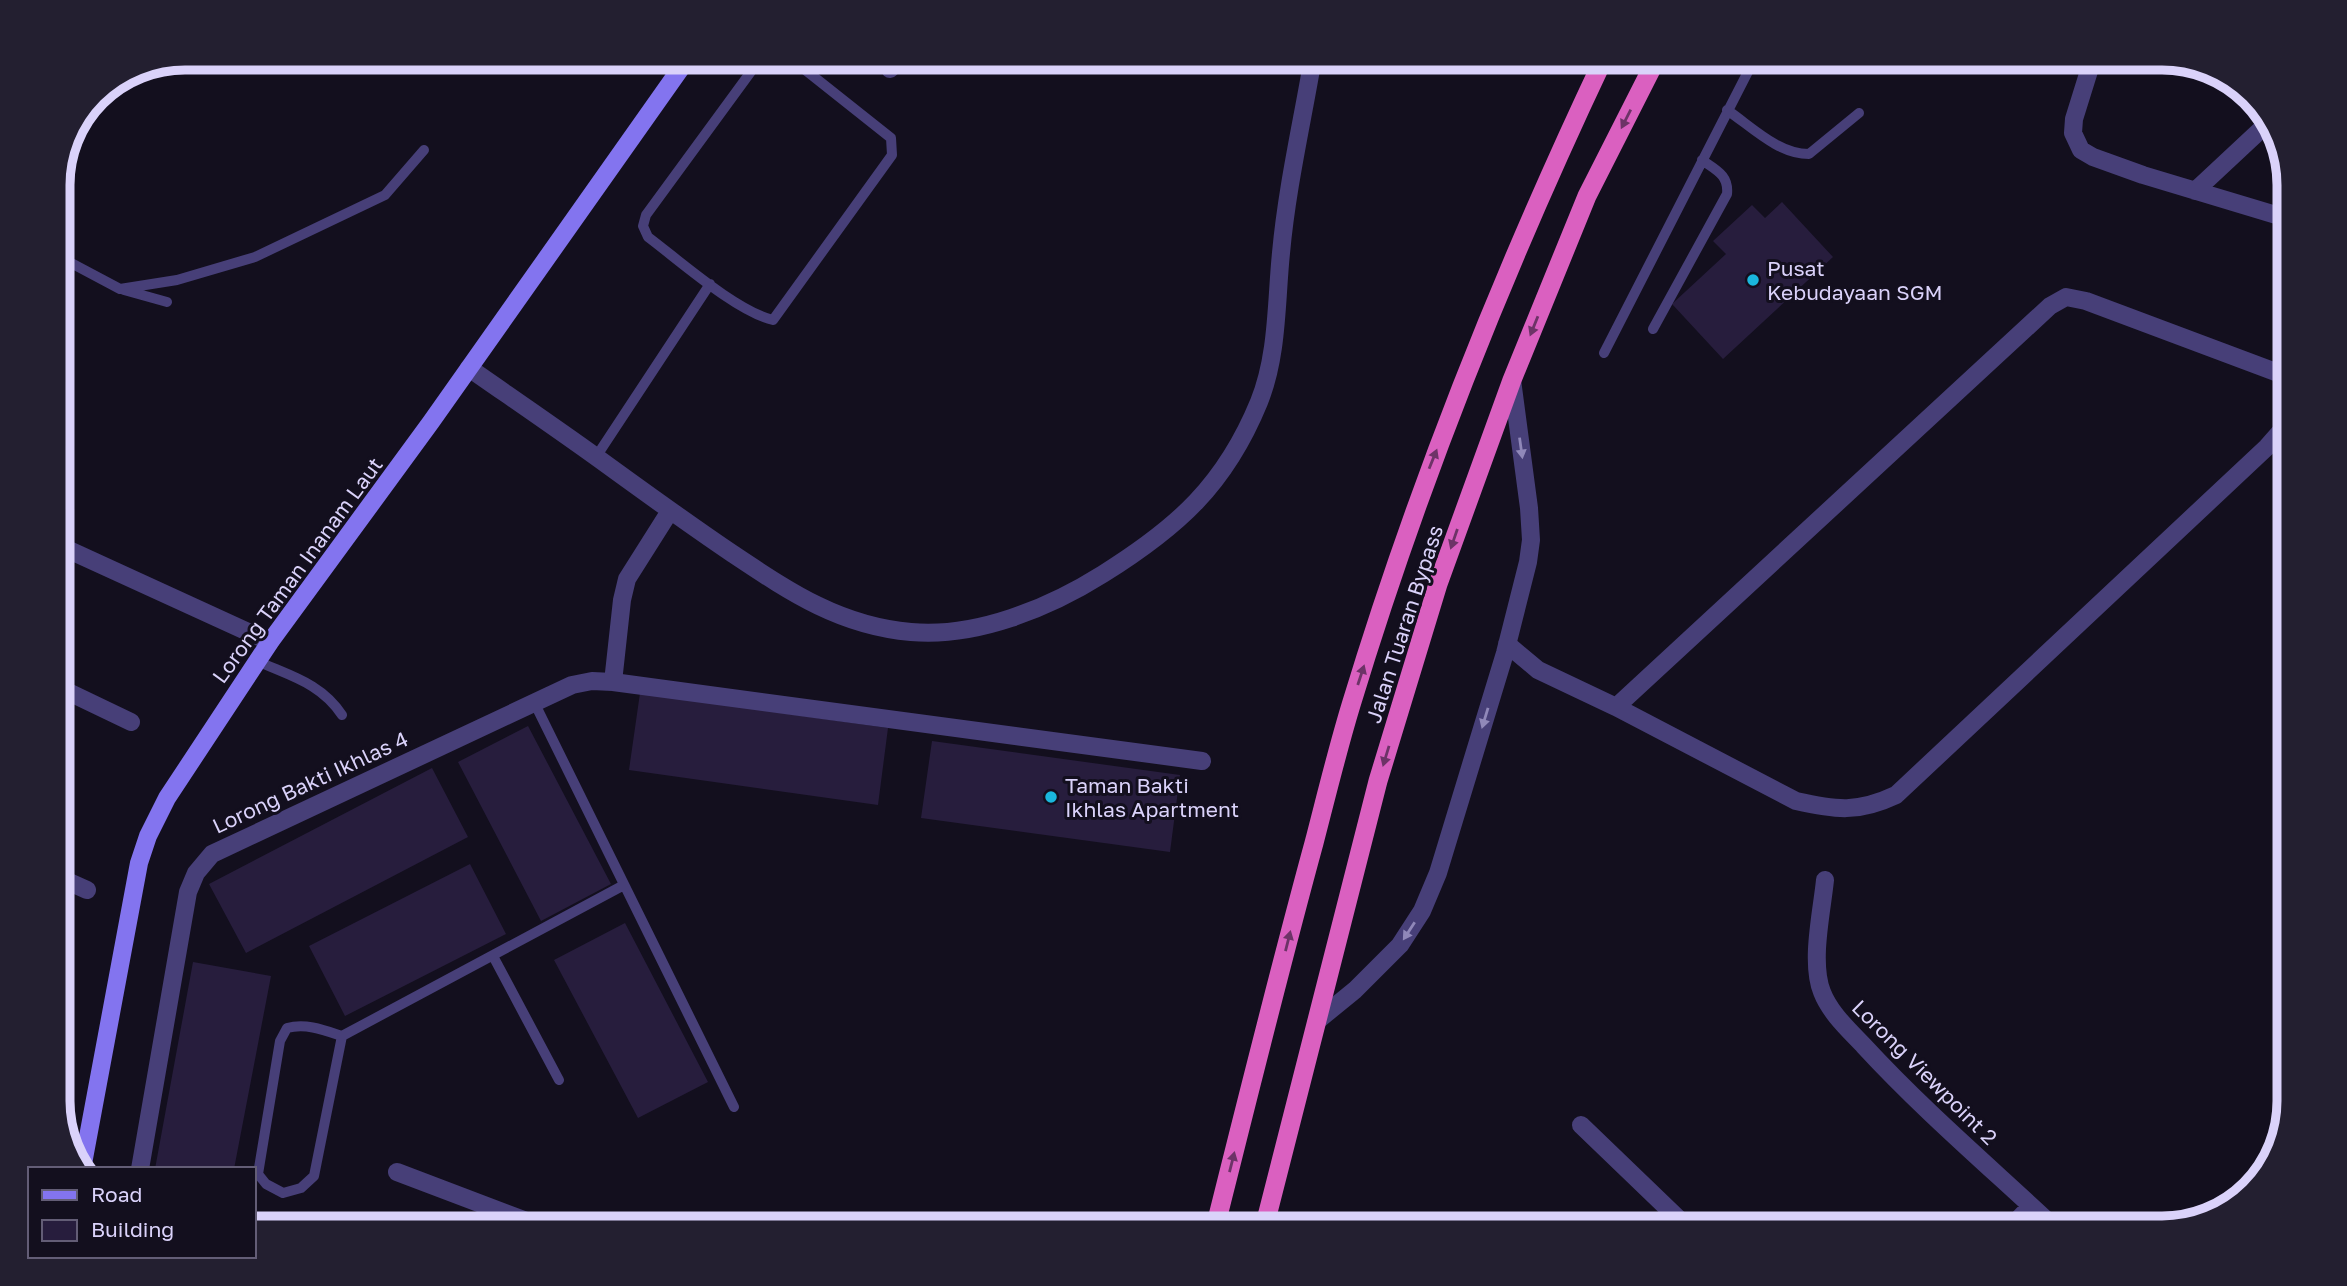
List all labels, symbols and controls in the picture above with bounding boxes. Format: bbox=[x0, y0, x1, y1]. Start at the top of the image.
one-way arrow bbox=[1621, 109, 1632, 129]
place label: Pusat Kebudayaan SGM bbox=[1767, 255, 1943, 305]
marker: Pusat Kebudayaan SGM bbox=[1745, 272, 1761, 288]
one-way arrow bbox=[1528, 316, 1539, 337]
one-way arrow bbox=[1516, 437, 1527, 459]
one-way arrow bbox=[1428, 449, 1439, 470]
street label: Lorong Taman Inanam Laut bbox=[206, 452, 388, 688]
street label: Jalan Tuaran Bypass bbox=[1360, 522, 1448, 726]
one-way arrow bbox=[1448, 529, 1459, 550]
one-way arrow bbox=[1356, 664, 1367, 685]
one-way arrow bbox=[1480, 707, 1490, 728]
street label: Lorong Bakti Ikhlas 4 bbox=[208, 725, 412, 839]
one-way arrow bbox=[1380, 746, 1391, 767]
place label: Taman Bakti Ikhlas Apartment bbox=[1065, 772, 1239, 822]
marker: Taman Bakti Ikhlas Apartment bbox=[1043, 789, 1059, 805]
one-way arrow bbox=[1403, 921, 1416, 941]
one-way arrow bbox=[1283, 930, 1294, 952]
street label: Lorong Viewpoint 2 bbox=[1847, 994, 2003, 1150]
one-way arrow bbox=[1227, 1151, 1238, 1173]
legend bbox=[28, 1167, 256, 1258]
text: Road bbox=[91, 1181, 142, 1207]
text: Building bbox=[91, 1216, 174, 1242]

